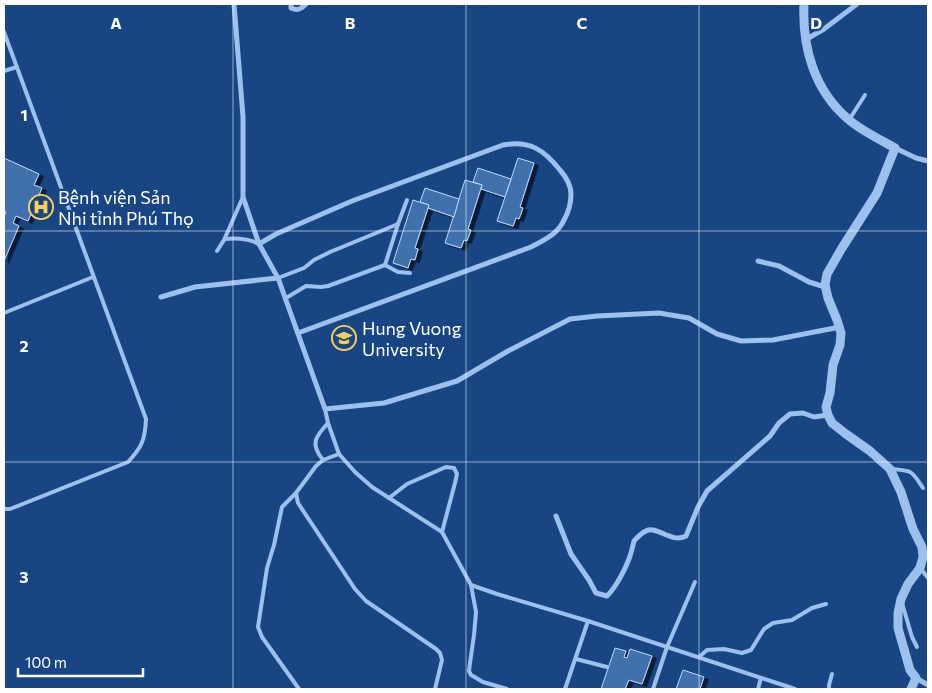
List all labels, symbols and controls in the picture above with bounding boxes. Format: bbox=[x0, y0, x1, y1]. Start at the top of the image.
text: A bbox=[110, 13, 122, 32]
text: B bbox=[345, 13, 356, 32]
text: C bbox=[577, 13, 588, 32]
text: D bbox=[810, 13, 822, 32]
text: 1 bbox=[20, 105, 28, 124]
place label: Bệnh viện Sản Nhi tỉnh Phú Thọ bbox=[58, 186, 194, 229]
hospital icon: Bệnh viện Sản Nhi tỉnh Phú Thọ bbox=[28, 194, 54, 220]
place label: Hung Vuong University bbox=[362, 317, 462, 360]
school or university icon: Hung Vuong University bbox=[331, 325, 357, 351]
text: 2 bbox=[19, 336, 29, 355]
text: 3 bbox=[19, 567, 29, 586]
scale bar bbox=[18, 646, 142, 678]
text: 100 m bbox=[25, 653, 67, 671]

